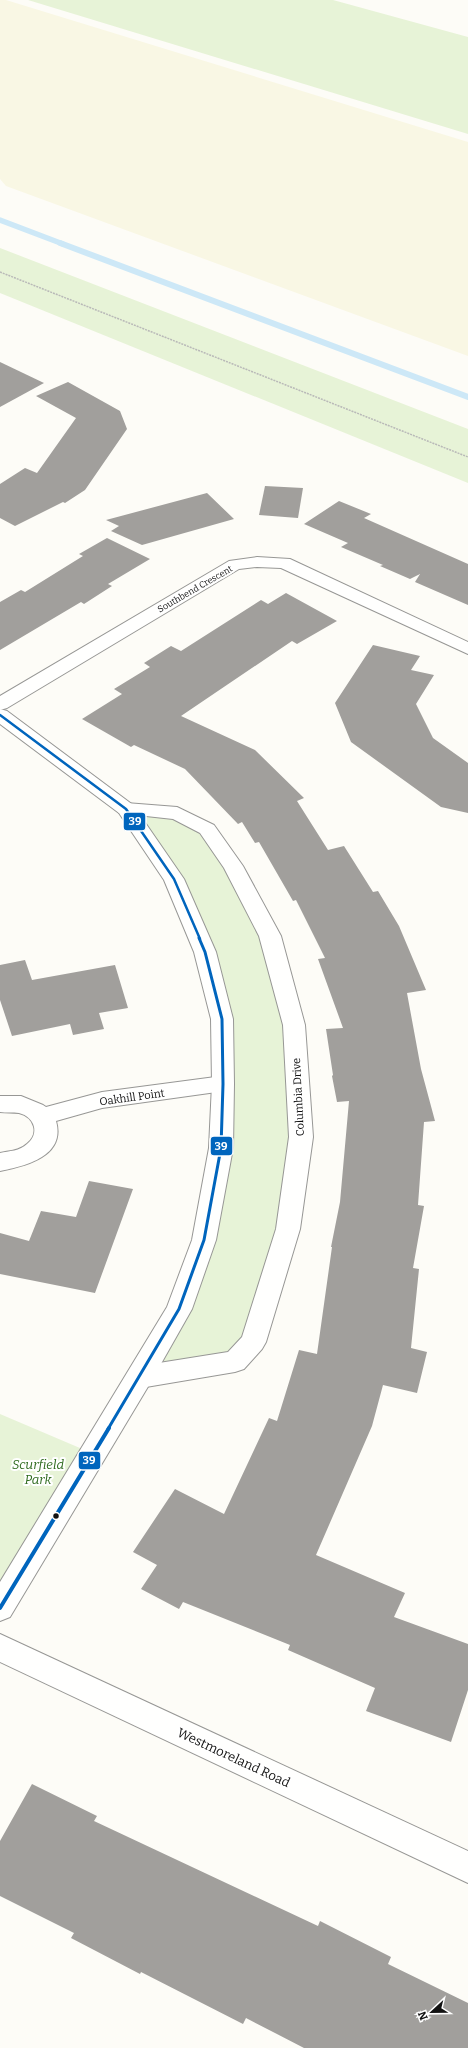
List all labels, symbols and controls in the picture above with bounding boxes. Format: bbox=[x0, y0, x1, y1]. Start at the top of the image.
street label: Southbend Crescent bbox=[156, 563, 235, 614]
line badge: 39 bbox=[123, 812, 146, 831]
text: 39 bbox=[129, 815, 142, 828]
street label: Columbia Drive bbox=[290, 1057, 307, 1136]
street label: Oakhill Point bbox=[99, 1086, 165, 1108]
line badge: 39 bbox=[210, 1136, 233, 1156]
text: 39 bbox=[215, 1140, 228, 1153]
line badge: 39 bbox=[78, 1451, 101, 1470]
text: 39 bbox=[83, 1454, 96, 1467]
park label: Scurfield Park bbox=[12, 1457, 64, 1487]
unlabelled marker bbox=[51, 1511, 61, 1521]
street label: Westmoreland Road bbox=[175, 1725, 293, 1790]
north arrow bbox=[412, 1992, 452, 2032]
text: N bbox=[415, 2009, 431, 2022]

